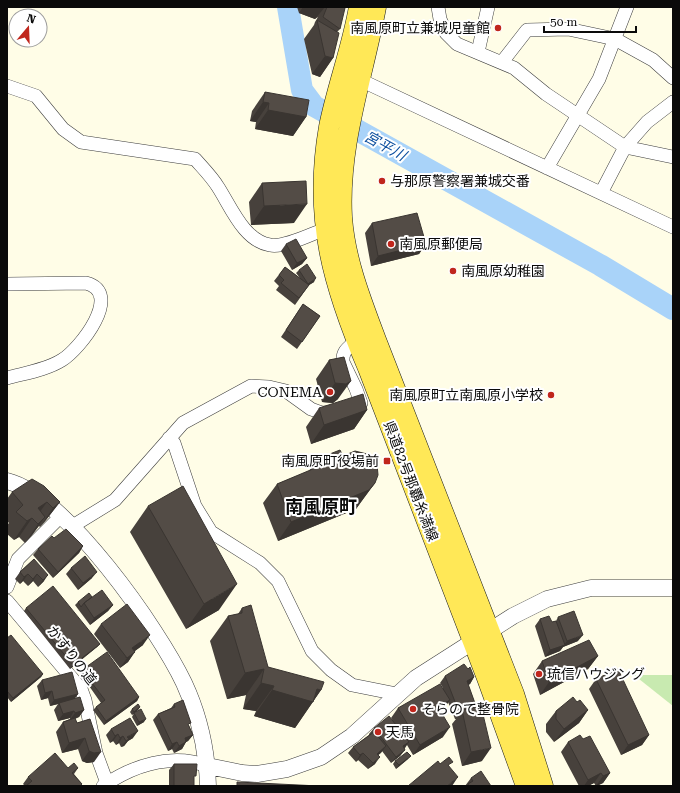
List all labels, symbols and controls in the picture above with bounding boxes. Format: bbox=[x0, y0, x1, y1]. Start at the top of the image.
north arrow bbox=[8, 8, 48, 48]
scale bar bbox=[544, 8, 636, 34]
text: N bbox=[25, 11, 38, 27]
text: 50 m bbox=[550, 15, 577, 29]
place label: 南風原町立兼城児童館 bbox=[350, 20, 490, 36]
marker: 南風原町立兼城児童館 bbox=[493, 23, 503, 33]
water label: 宮平川 bbox=[361, 127, 411, 166]
place label: 与那原警察署兼城交番 bbox=[390, 173, 530, 189]
marker: 与那原警察署兼城交番 bbox=[377, 176, 387, 186]
place label: 南風原郵便局 bbox=[399, 236, 483, 252]
marker: 南風原郵便局 bbox=[386, 239, 396, 249]
place label: 南風原幼稚園 bbox=[461, 263, 545, 279]
marker: 南風原幼稚園 bbox=[448, 266, 458, 276]
place label: CONEMA bbox=[258, 384, 322, 400]
marker: CONEMA bbox=[325, 387, 335, 397]
place label: 南風原町立南風原小学校 bbox=[389, 387, 543, 403]
marker: 南風原町立南風原小学校 bbox=[546, 390, 556, 400]
street label: 県道82号那覇糸満線 bbox=[381, 419, 441, 543]
place label: 南風原町役場前 bbox=[281, 453, 379, 469]
marker: 南風原町役場前 bbox=[382, 456, 392, 466]
district label: 南風原町 bbox=[285, 496, 357, 517]
street label: かすりの道 bbox=[44, 622, 100, 688]
place label: 琉信ハウジング bbox=[547, 666, 645, 682]
marker: 琉信ハウジング bbox=[534, 669, 544, 679]
place label: そらのて整骨院 bbox=[421, 701, 519, 717]
marker: そらのて整骨院 bbox=[408, 704, 418, 714]
place label: 天馬 bbox=[386, 724, 414, 740]
marker: 天馬 bbox=[373, 727, 383, 737]

